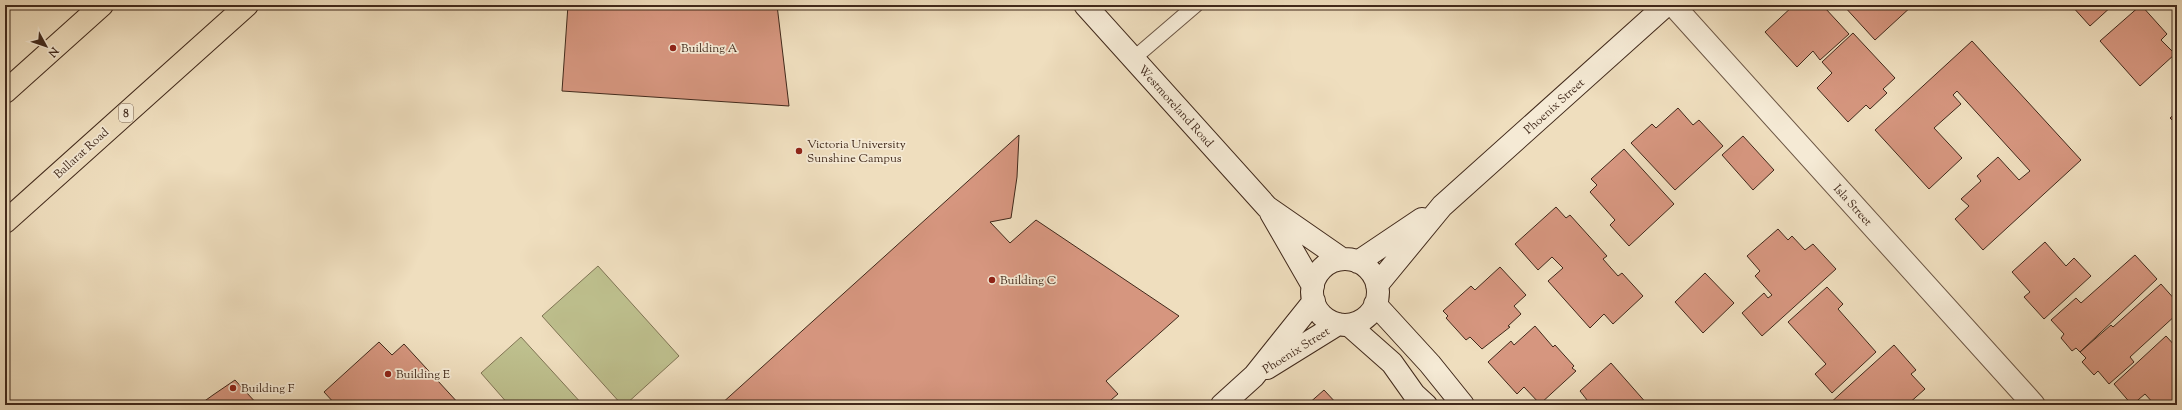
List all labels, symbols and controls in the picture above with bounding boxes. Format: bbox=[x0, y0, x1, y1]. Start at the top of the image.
north arrow bbox=[26, 26, 66, 66]
place label: Building A bbox=[681, 40, 738, 58]
text: N bbox=[44, 43, 62, 60]
marker: Building A bbox=[668, 43, 678, 53]
street label: Westmoreland Road bbox=[1133, 62, 1217, 152]
street label: Phoenix Street bbox=[1520, 74, 1589, 139]
road number: 8 bbox=[119, 104, 133, 122]
street label: Ballarat Road bbox=[50, 124, 113, 183]
place label: Victoria University Sunshine Campus bbox=[807, 136, 906, 168]
marker: Victoria University Sunshine Campus bbox=[794, 146, 804, 156]
street label: Isla Street bbox=[1828, 181, 1876, 231]
place label: Building C bbox=[1000, 272, 1056, 290]
marker: Building C bbox=[987, 275, 997, 285]
street label: Phoenix Street bbox=[1259, 323, 1334, 379]
place label: Building E bbox=[396, 366, 451, 384]
marker: Building E bbox=[383, 369, 393, 379]
place label: Building F bbox=[241, 380, 295, 398]
marker: Building F bbox=[228, 383, 238, 393]

